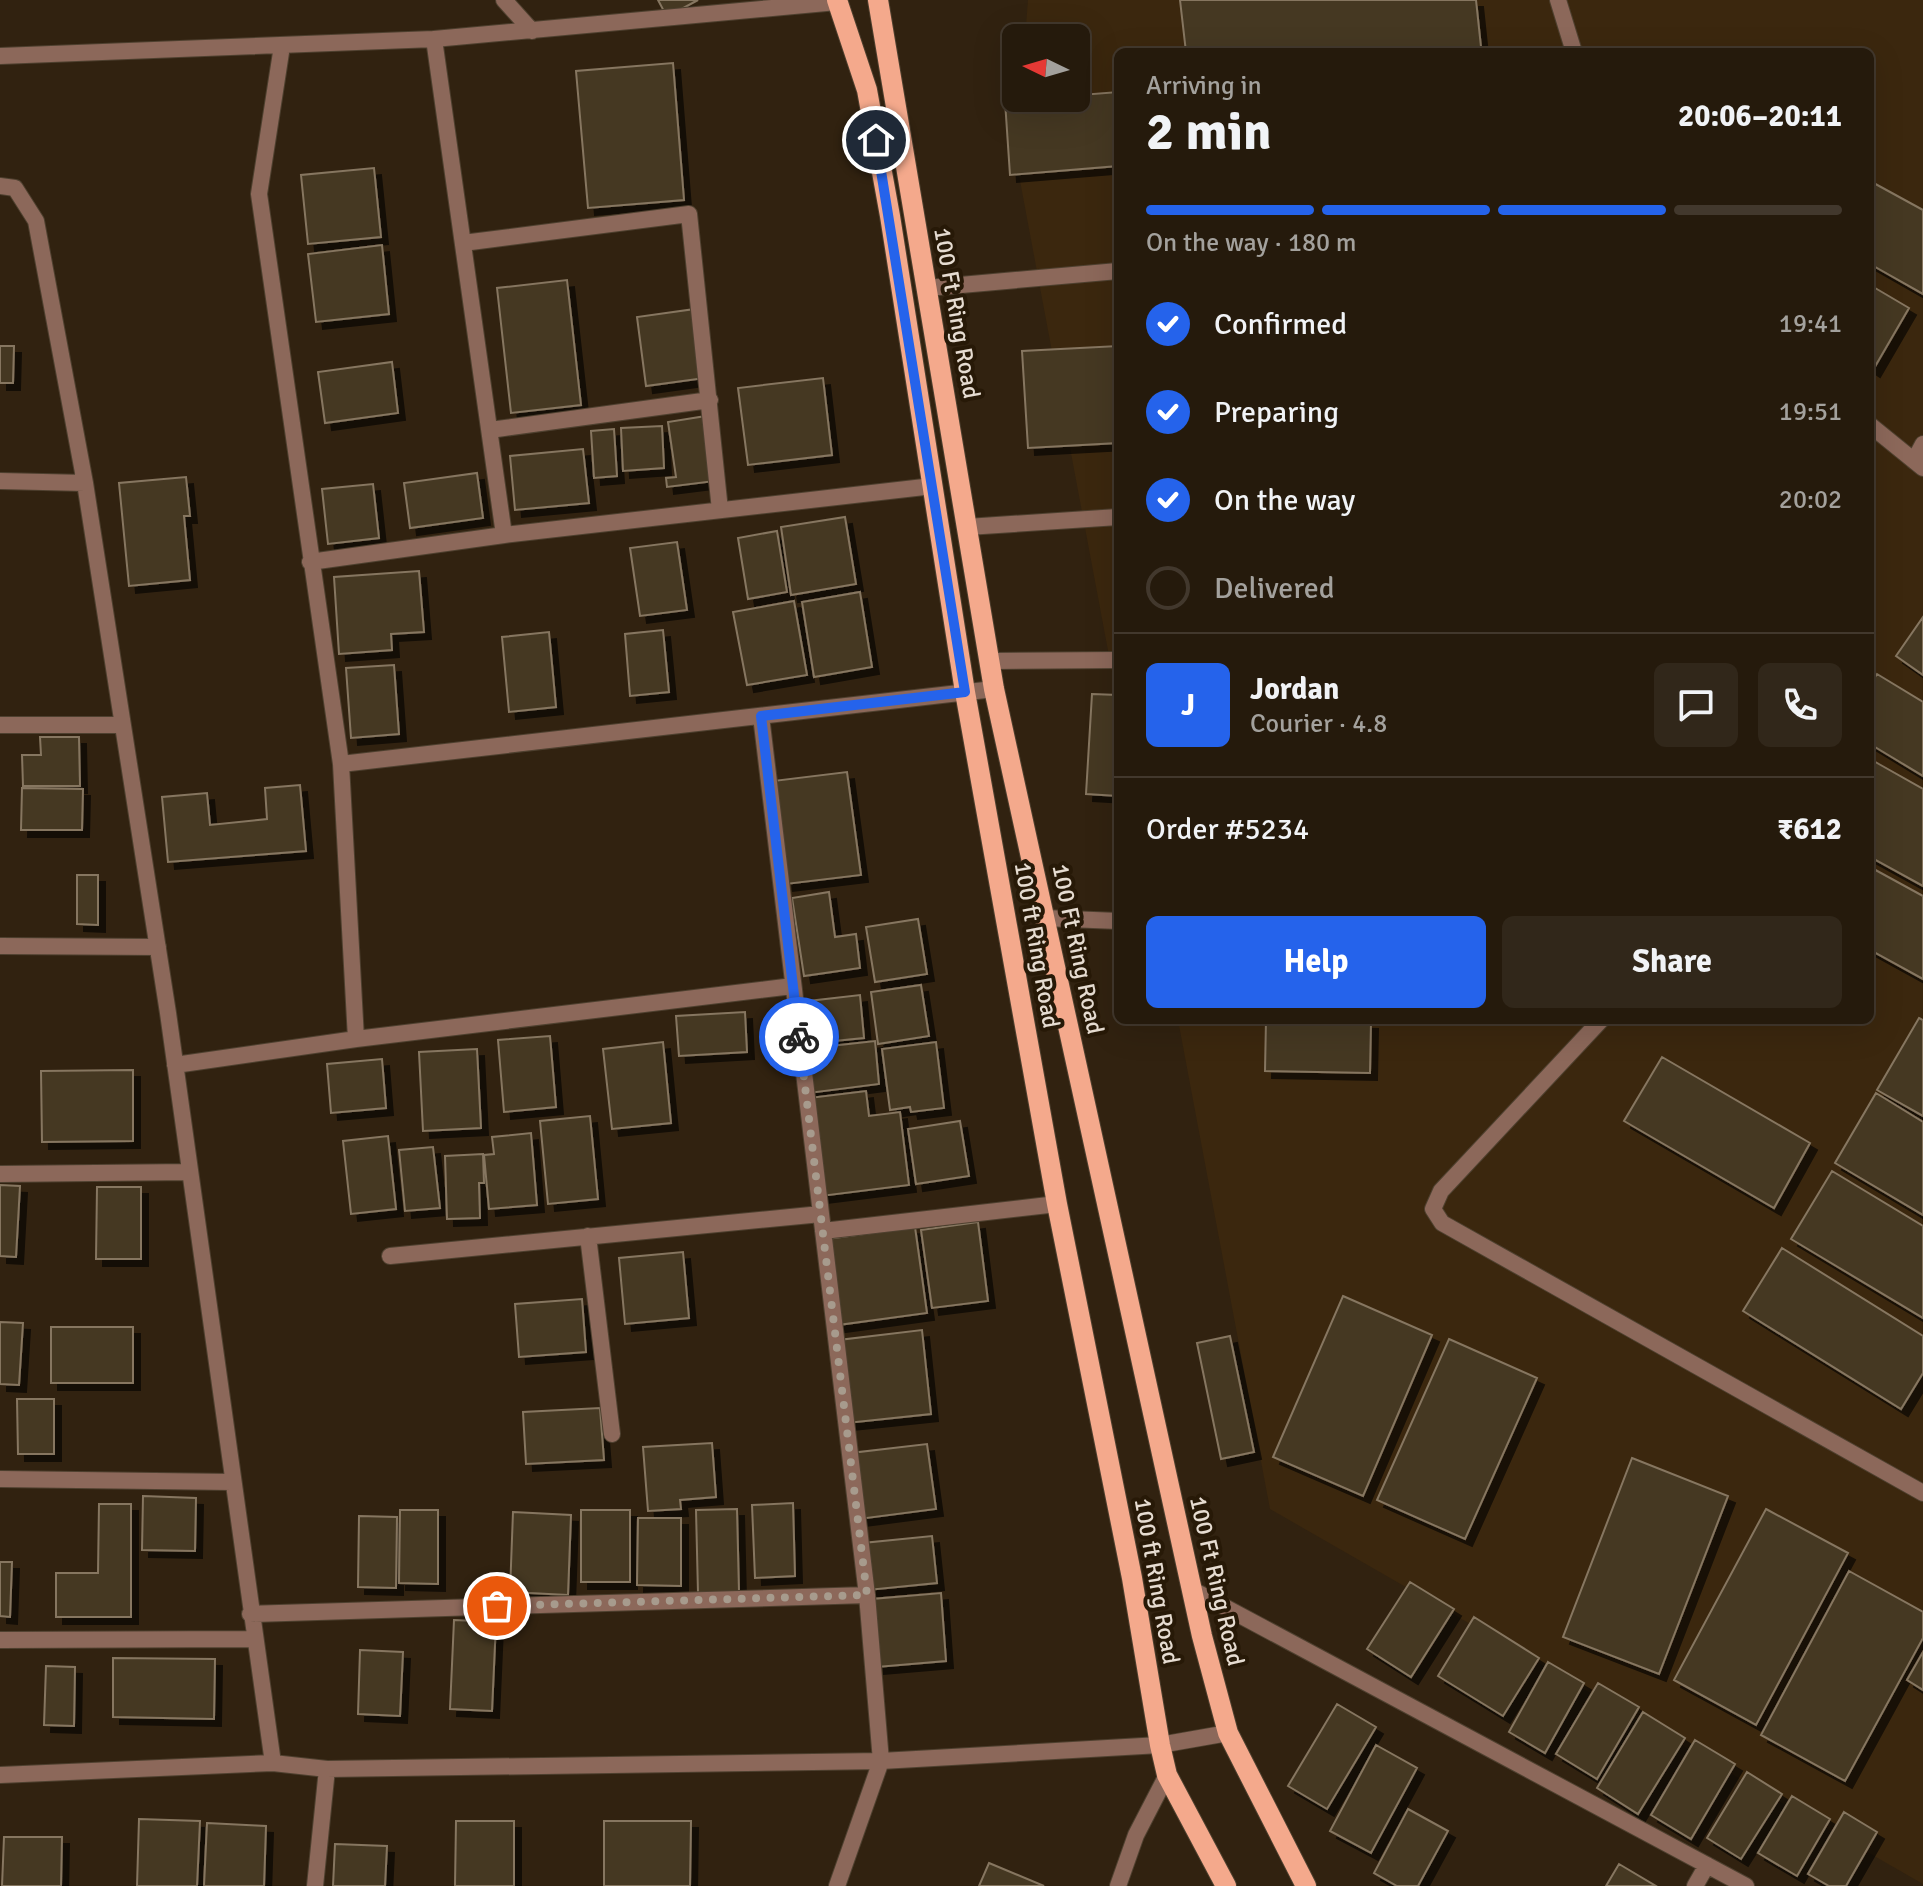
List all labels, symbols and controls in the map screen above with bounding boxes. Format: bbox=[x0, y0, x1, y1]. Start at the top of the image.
north arrow bbox=[1002, 24, 1090, 112]
map controls bbox=[1002, 24, 1090, 112]
text: Arriving in bbox=[1146, 70, 1262, 102]
text: 20:06–20:11 bbox=[1678, 98, 1842, 135]
text: 2 min bbox=[1146, 100, 1272, 164]
pin bbox=[842, 106, 910, 174]
icon: home bbox=[854, 118, 898, 162]
street label: 100 Ft Ring Road bbox=[927, 225, 987, 401]
text: On the way · 180 m bbox=[1146, 227, 1356, 259]
icon: check bbox=[1146, 302, 1190, 346]
text: Confirmed bbox=[1214, 306, 1347, 343]
text: 19:41 bbox=[1779, 308, 1842, 340]
icon: check bbox=[1146, 390, 1190, 434]
text: Preparing bbox=[1214, 394, 1339, 431]
text: 19:51 bbox=[1779, 396, 1842, 428]
icon: check bbox=[1146, 478, 1190, 522]
text: On the way bbox=[1214, 482, 1355, 519]
text: 20:02 bbox=[1779, 484, 1842, 516]
text: Delivered bbox=[1214, 570, 1335, 607]
button: chat bbox=[1654, 663, 1738, 747]
button: phone bbox=[1758, 663, 1842, 747]
text: Jordan bbox=[1250, 671, 1339, 708]
text: J bbox=[1181, 687, 1195, 724]
text: Courier · 4.8 bbox=[1250, 708, 1387, 740]
text: Order #5234 bbox=[1146, 811, 1309, 848]
text: ₹612 bbox=[1777, 811, 1842, 848]
street label: 100 ft Ring Road bbox=[1008, 859, 1066, 1031]
street label: 100 Ft Ring Road bbox=[1045, 861, 1111, 1037]
button: Help bbox=[1146, 916, 1486, 1008]
button: Share bbox=[1502, 916, 1842, 1008]
courier bbox=[759, 997, 839, 1077]
icon: bike bbox=[777, 1015, 821, 1059]
street label: 100 Ft Ring Road bbox=[1183, 1493, 1251, 1669]
street label: 100 ft Ring Road bbox=[1128, 1495, 1186, 1667]
pin bbox=[463, 1572, 531, 1640]
icon: bag bbox=[475, 1584, 519, 1628]

